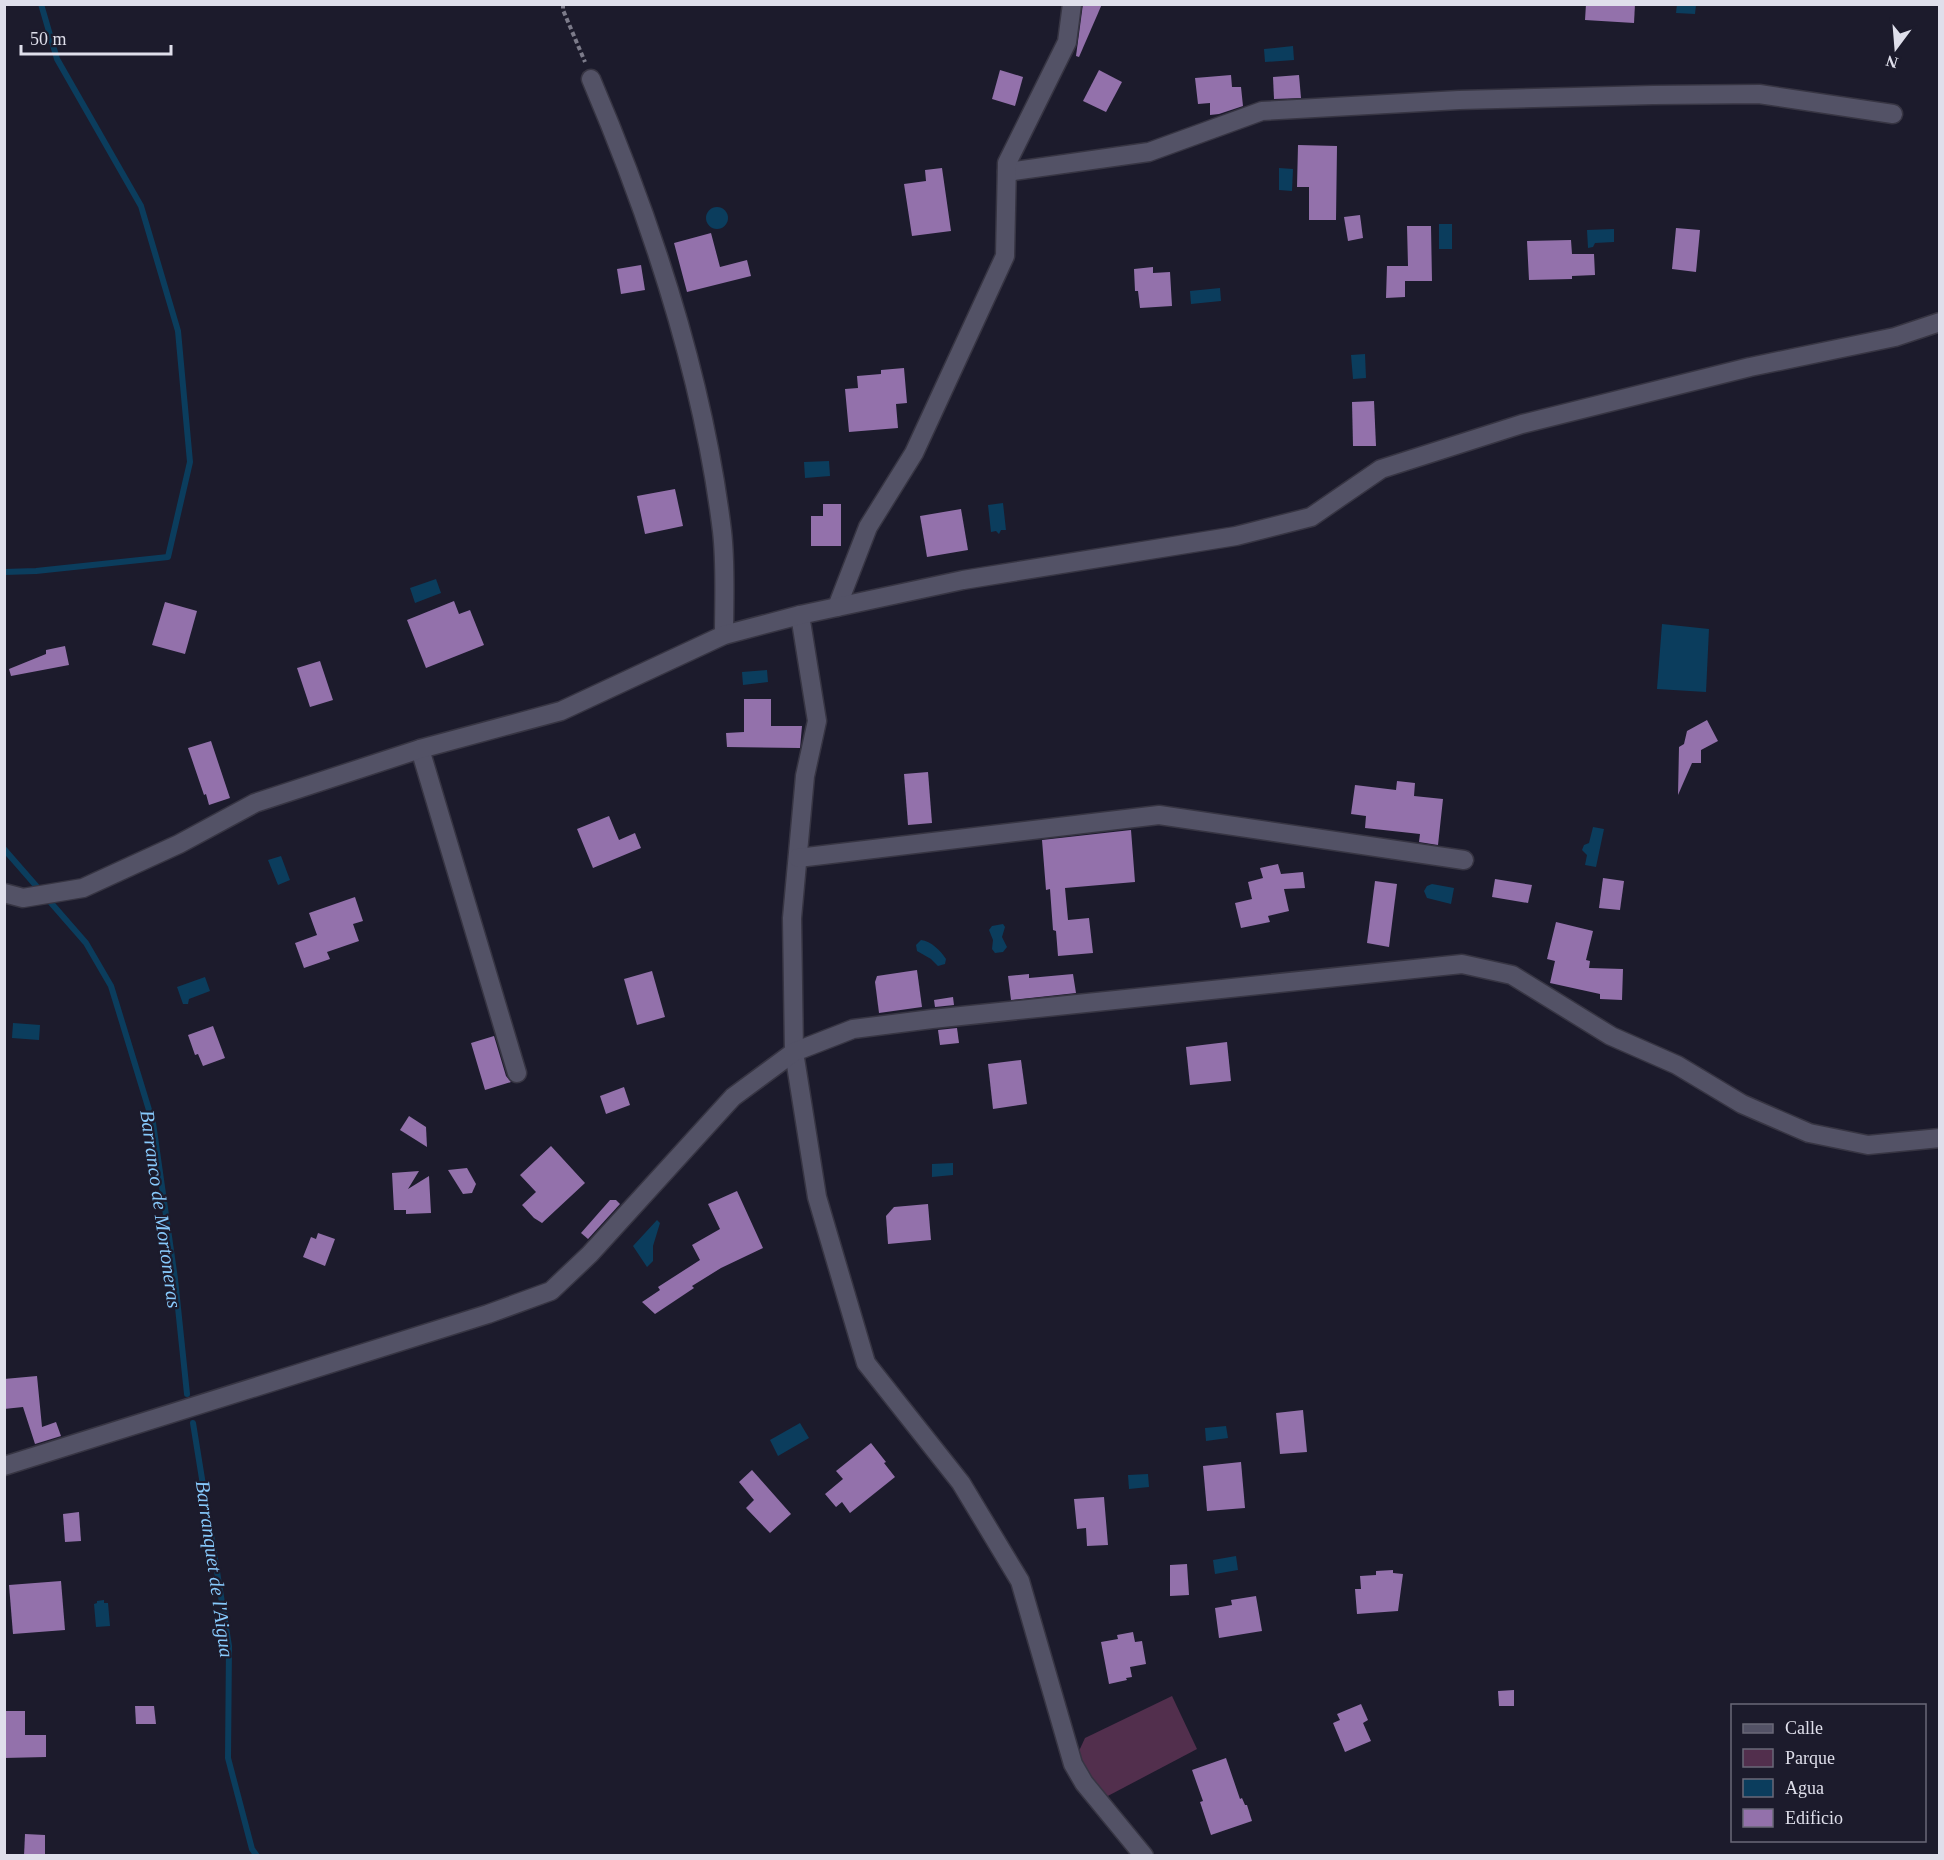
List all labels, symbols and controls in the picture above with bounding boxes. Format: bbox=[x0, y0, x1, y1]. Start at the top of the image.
scale bar bbox=[21, 18, 171, 56]
north arrow bbox=[1866, 18, 1926, 78]
text: 50 m bbox=[30, 29, 67, 49]
text: N bbox=[1884, 52, 1900, 72]
water label: Barranco de Mortoneras bbox=[136, 1108, 186, 1310]
water label: Barranquet de l'Aigua bbox=[191, 1479, 238, 1659]
legend bbox=[1731, 1704, 1926, 1842]
text: Calle bbox=[1785, 1718, 1823, 1738]
text: Parque bbox=[1785, 1748, 1835, 1768]
text: Agua bbox=[1785, 1778, 1824, 1798]
text: Edificio bbox=[1785, 1808, 1843, 1828]

